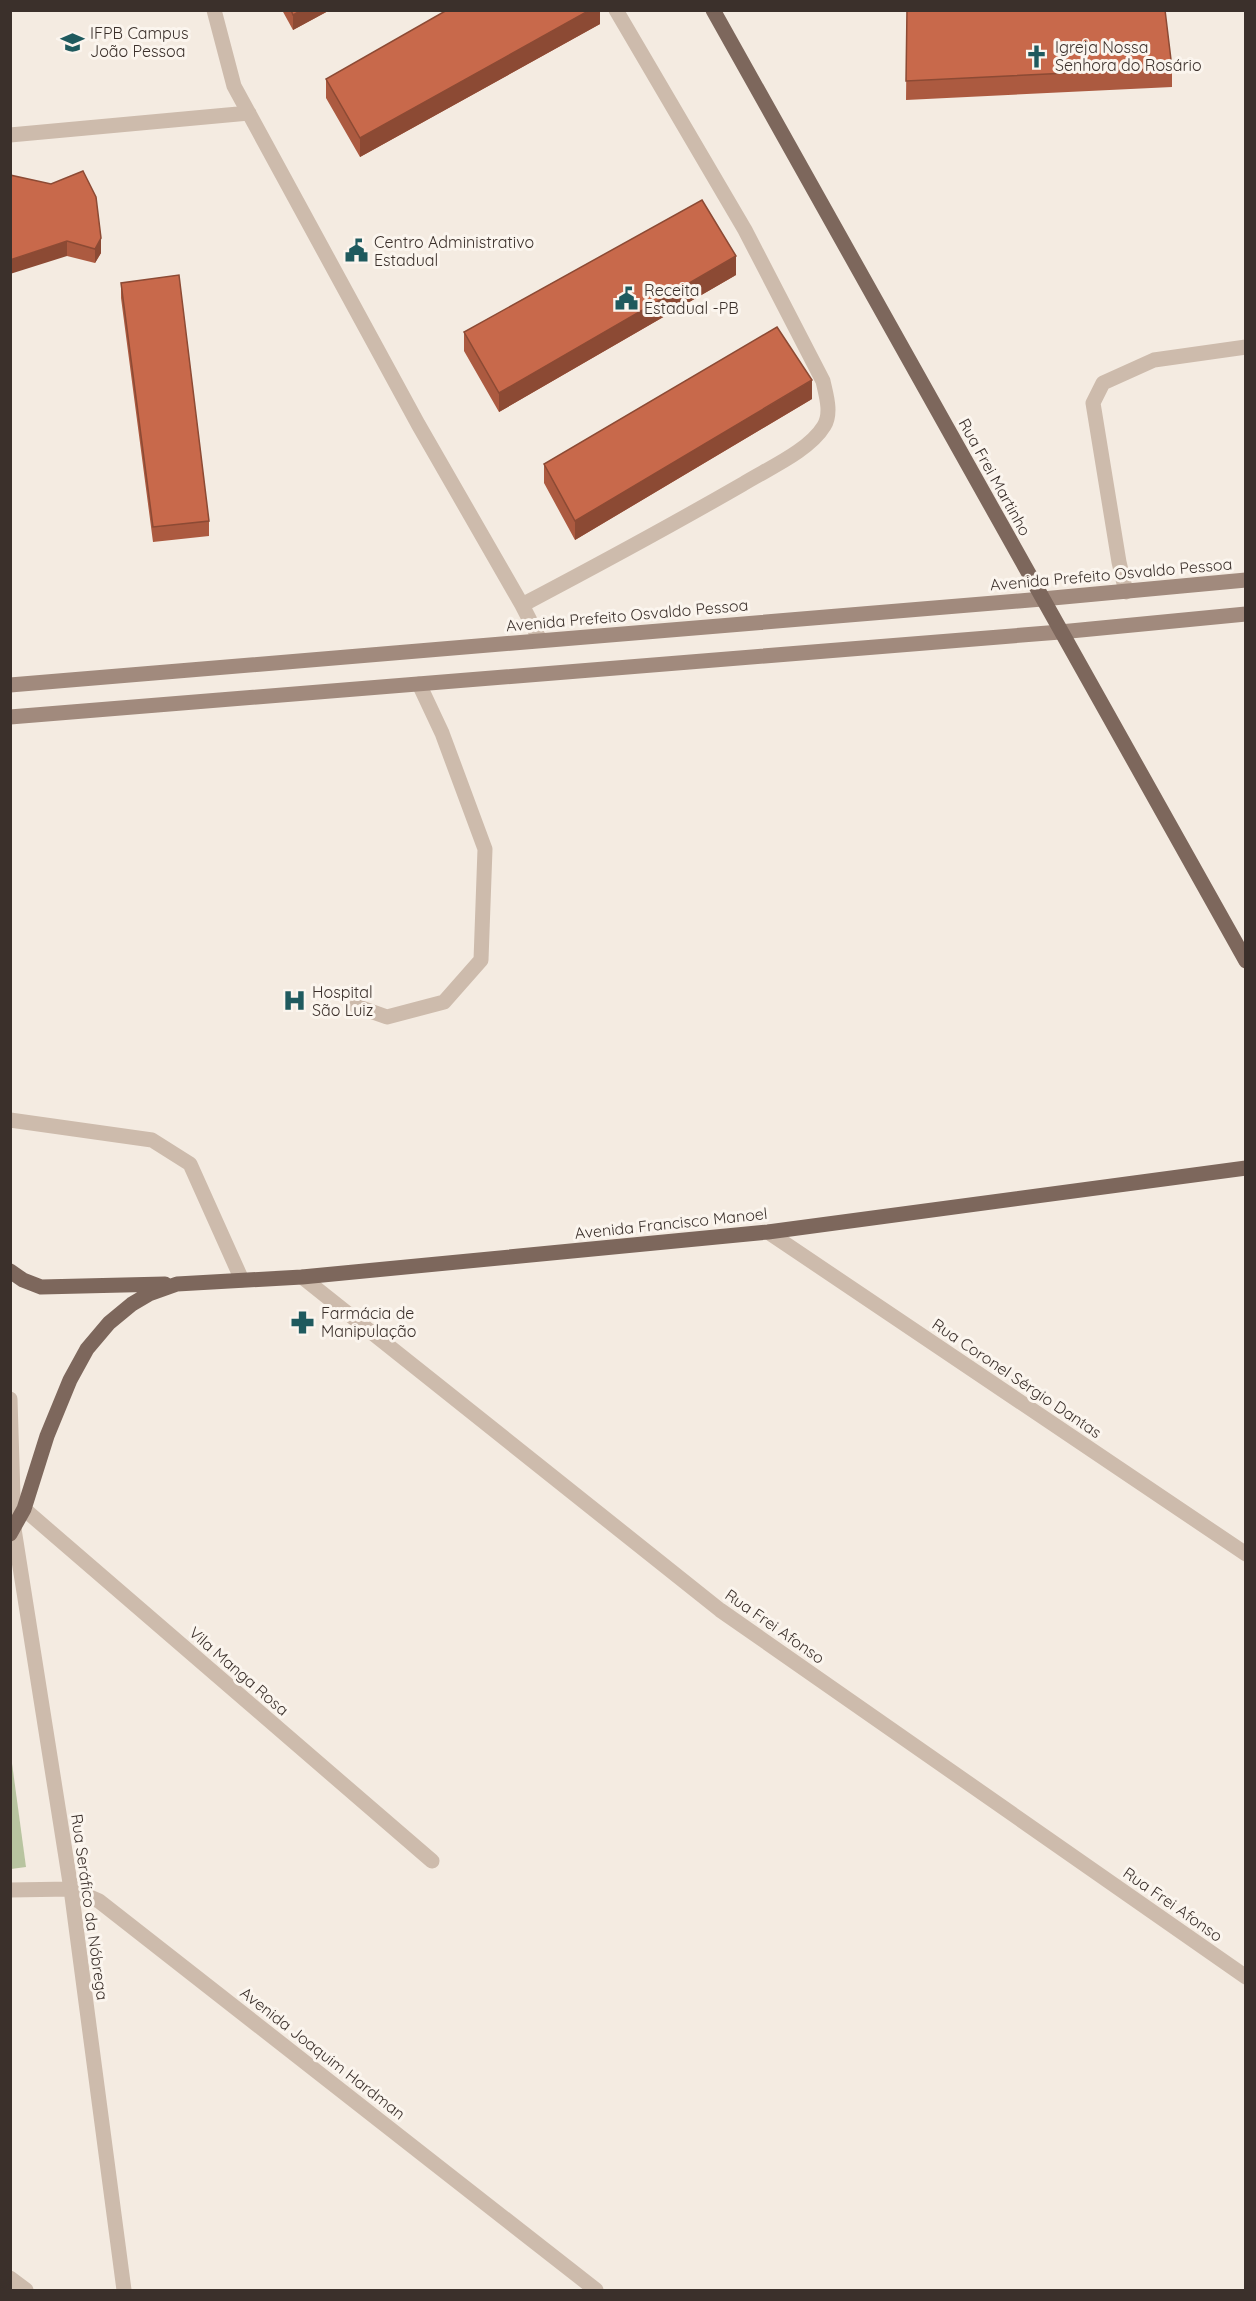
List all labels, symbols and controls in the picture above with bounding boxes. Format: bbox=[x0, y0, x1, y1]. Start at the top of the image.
place label: IFPB Campus João Pessoa bbox=[90, 23, 188, 61]
school or university icon: IFPB Campus João Pessoa bbox=[59, 29, 85, 55]
place label: Igreja Nossa Senhora do Rosário bbox=[1055, 37, 1202, 75]
church icon: Igreja Nossa Senhora do Rosário bbox=[1024, 43, 1050, 69]
place label: Centro Administrativo Estadual bbox=[374, 232, 534, 270]
public building icon: Centro Administrativo Estadual bbox=[343, 238, 369, 264]
place label: Receita Estadual -PB bbox=[644, 280, 739, 318]
public building icon: Receita Estadual -PB bbox=[613, 286, 639, 312]
street label: Rua Frei Martinho bbox=[954, 415, 1036, 539]
street label: Avenida Prefeito Osvaldo Pessoa bbox=[989, 553, 1233, 595]
street label: Avenida Prefeito Osvaldo Pessoa bbox=[505, 594, 749, 636]
place label: Hospital São Luiz bbox=[312, 982, 373, 1020]
hospital icon: Hospital São Luiz bbox=[281, 988, 307, 1014]
street label: Avenida Francisco Manoel bbox=[574, 1203, 768, 1243]
place label: Farmácia de Manipulação bbox=[321, 1303, 416, 1341]
pharmacy icon: Farmácia de Manipulação bbox=[290, 1309, 316, 1335]
street label: Rua Coronel Sérgio Dantas bbox=[928, 1314, 1106, 1442]
street label: Rua Frei Afonso bbox=[721, 1584, 829, 1668]
street label: Vila Manga Rosa bbox=[185, 1622, 293, 1720]
street label: Rua Seráfico da Nóbrega bbox=[67, 1812, 113, 2002]
street label: Rua Frei Afonso bbox=[1119, 1862, 1227, 1946]
street label: Avenida Joaquim Hardman bbox=[237, 1982, 409, 2124]

